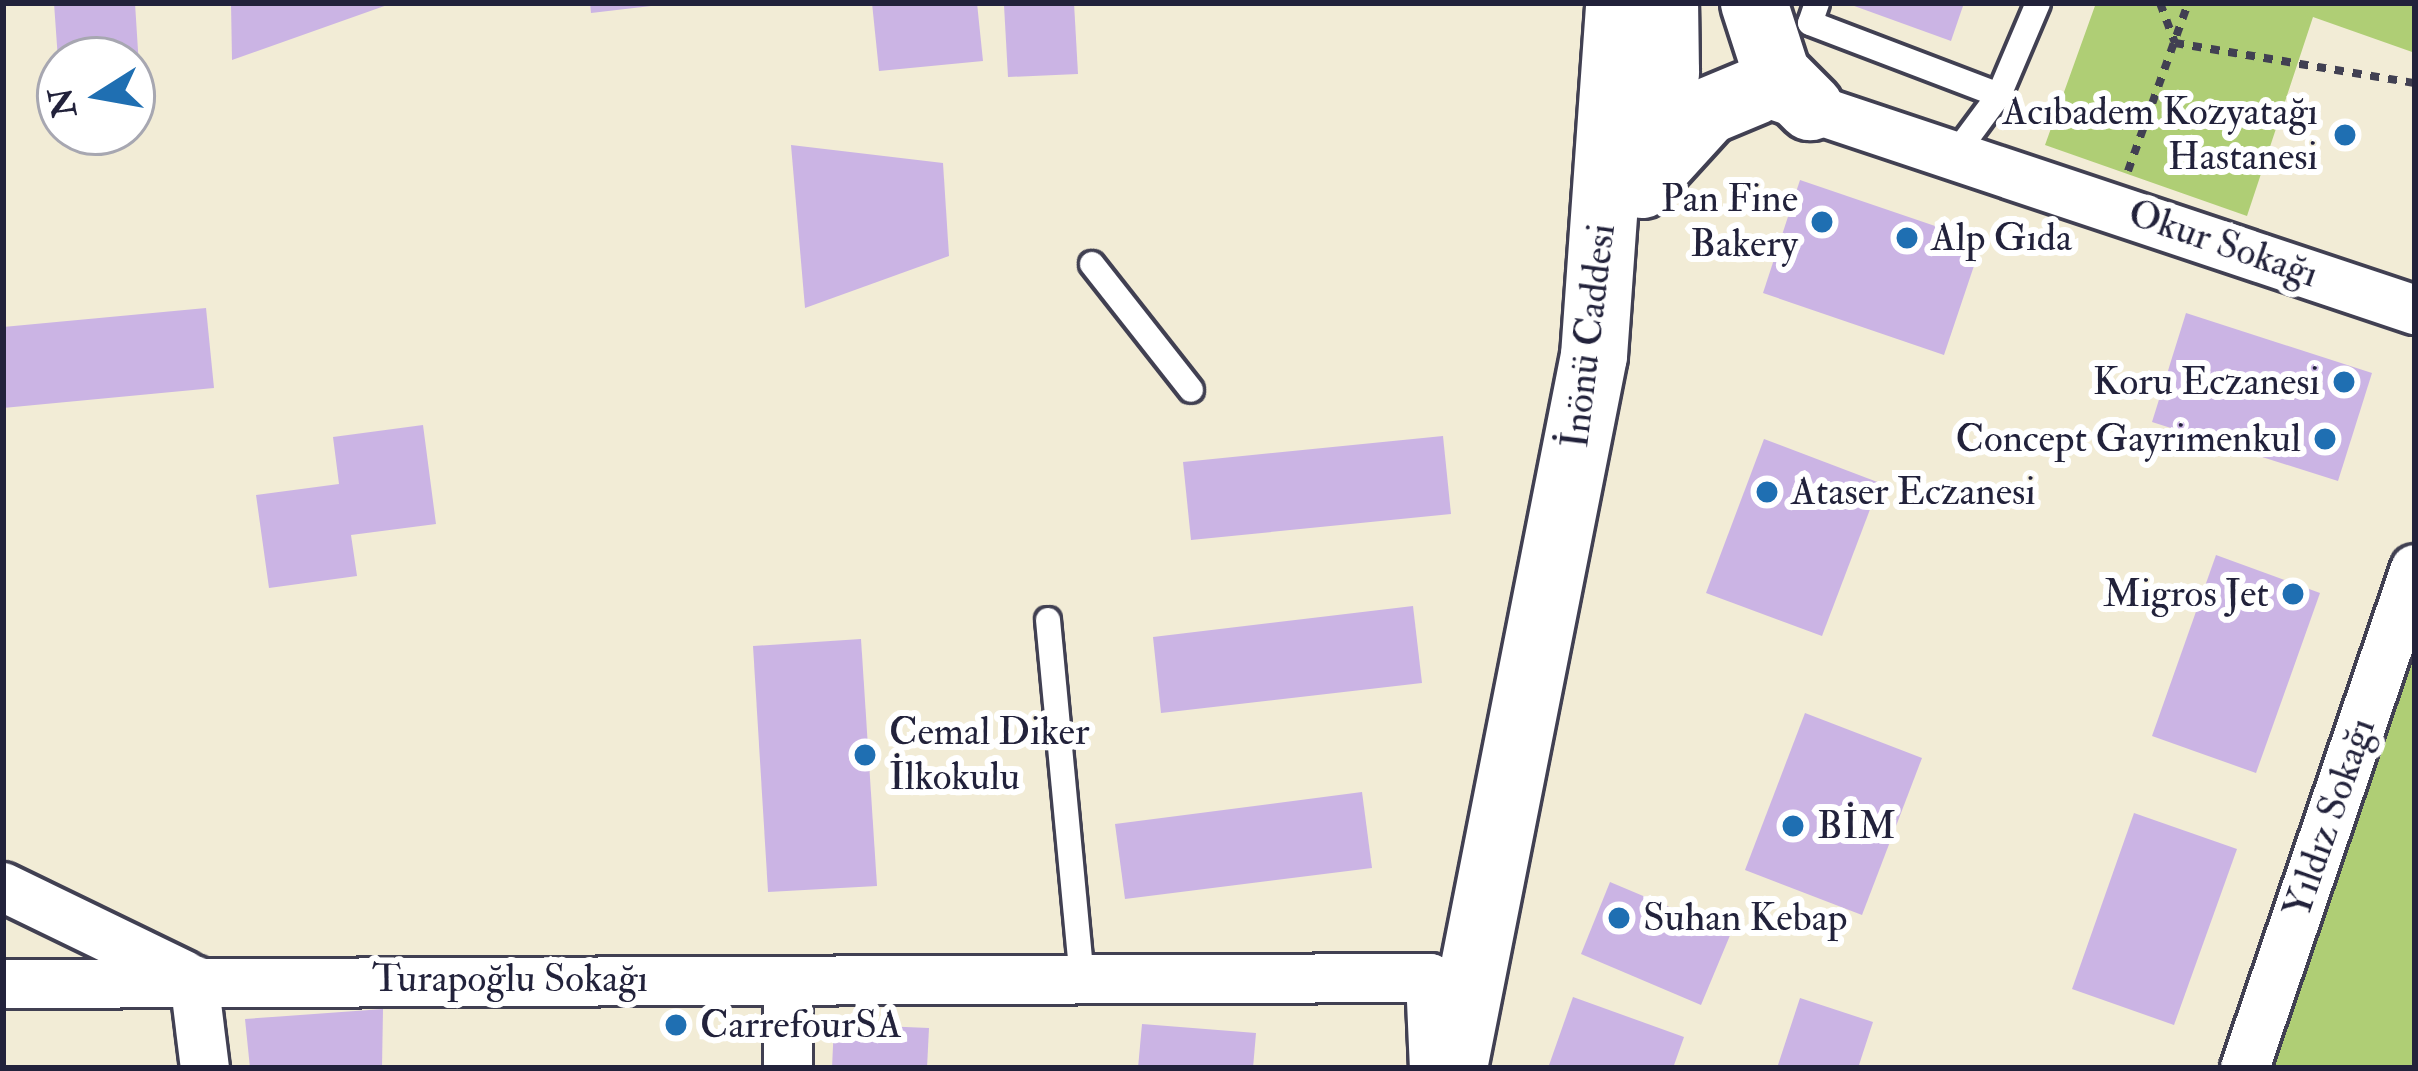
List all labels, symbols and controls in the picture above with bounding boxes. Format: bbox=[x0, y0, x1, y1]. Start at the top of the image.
north arrow bbox=[36, 36, 156, 156]
text: N bbox=[40, 84, 86, 121]
place label: Acıbadem Kozyatağı Hastanesi bbox=[2002, 90, 2318, 181]
marker: Acıbadem Kozyatağı Hastanesi bbox=[2329, 119, 2361, 151]
place label: Pan Fine Bakery bbox=[1661, 177, 1798, 268]
street label: Okur Sokağı bbox=[2122, 190, 2324, 298]
marker: Pan Fine Bakery bbox=[1809, 209, 1835, 235]
place label: Alp Gıda bbox=[1931, 215, 2072, 261]
street label: İnönü Caddesi bbox=[1552, 221, 1626, 451]
marker: Alp Gıda bbox=[1894, 225, 1920, 251]
place label: Koru Eczanesi bbox=[2093, 359, 2320, 405]
marker: Koru Eczanesi bbox=[2331, 369, 2357, 395]
place label: Concept Gayrimenkul bbox=[1955, 416, 2301, 462]
marker: Concept Gayrimenkul bbox=[2312, 426, 2338, 452]
place label: Ataser Eczanesi bbox=[1791, 469, 2036, 515]
marker: Ataser Eczanesi bbox=[1754, 479, 1780, 505]
place label: Migros Jet bbox=[2103, 571, 2269, 617]
marker: Migros Jet bbox=[2280, 581, 2306, 607]
place label: Cemal Diker İlkokulu bbox=[889, 710, 1089, 801]
street label: Yıldız Sokağı bbox=[2274, 712, 2386, 924]
marker: Cemal Diker İlkokulu bbox=[852, 742, 878, 768]
place label: BİM bbox=[1817, 803, 1896, 849]
marker: BİM bbox=[1780, 813, 1806, 839]
place label: Suhan Kebap bbox=[1643, 895, 1847, 941]
marker: Suhan Kebap bbox=[1606, 905, 1632, 931]
street label: Turapoğlu Sokağı bbox=[372, 956, 648, 1002]
place label: CarrefourSA bbox=[700, 1002, 902, 1048]
marker: CarrefourSA bbox=[663, 1012, 689, 1038]

